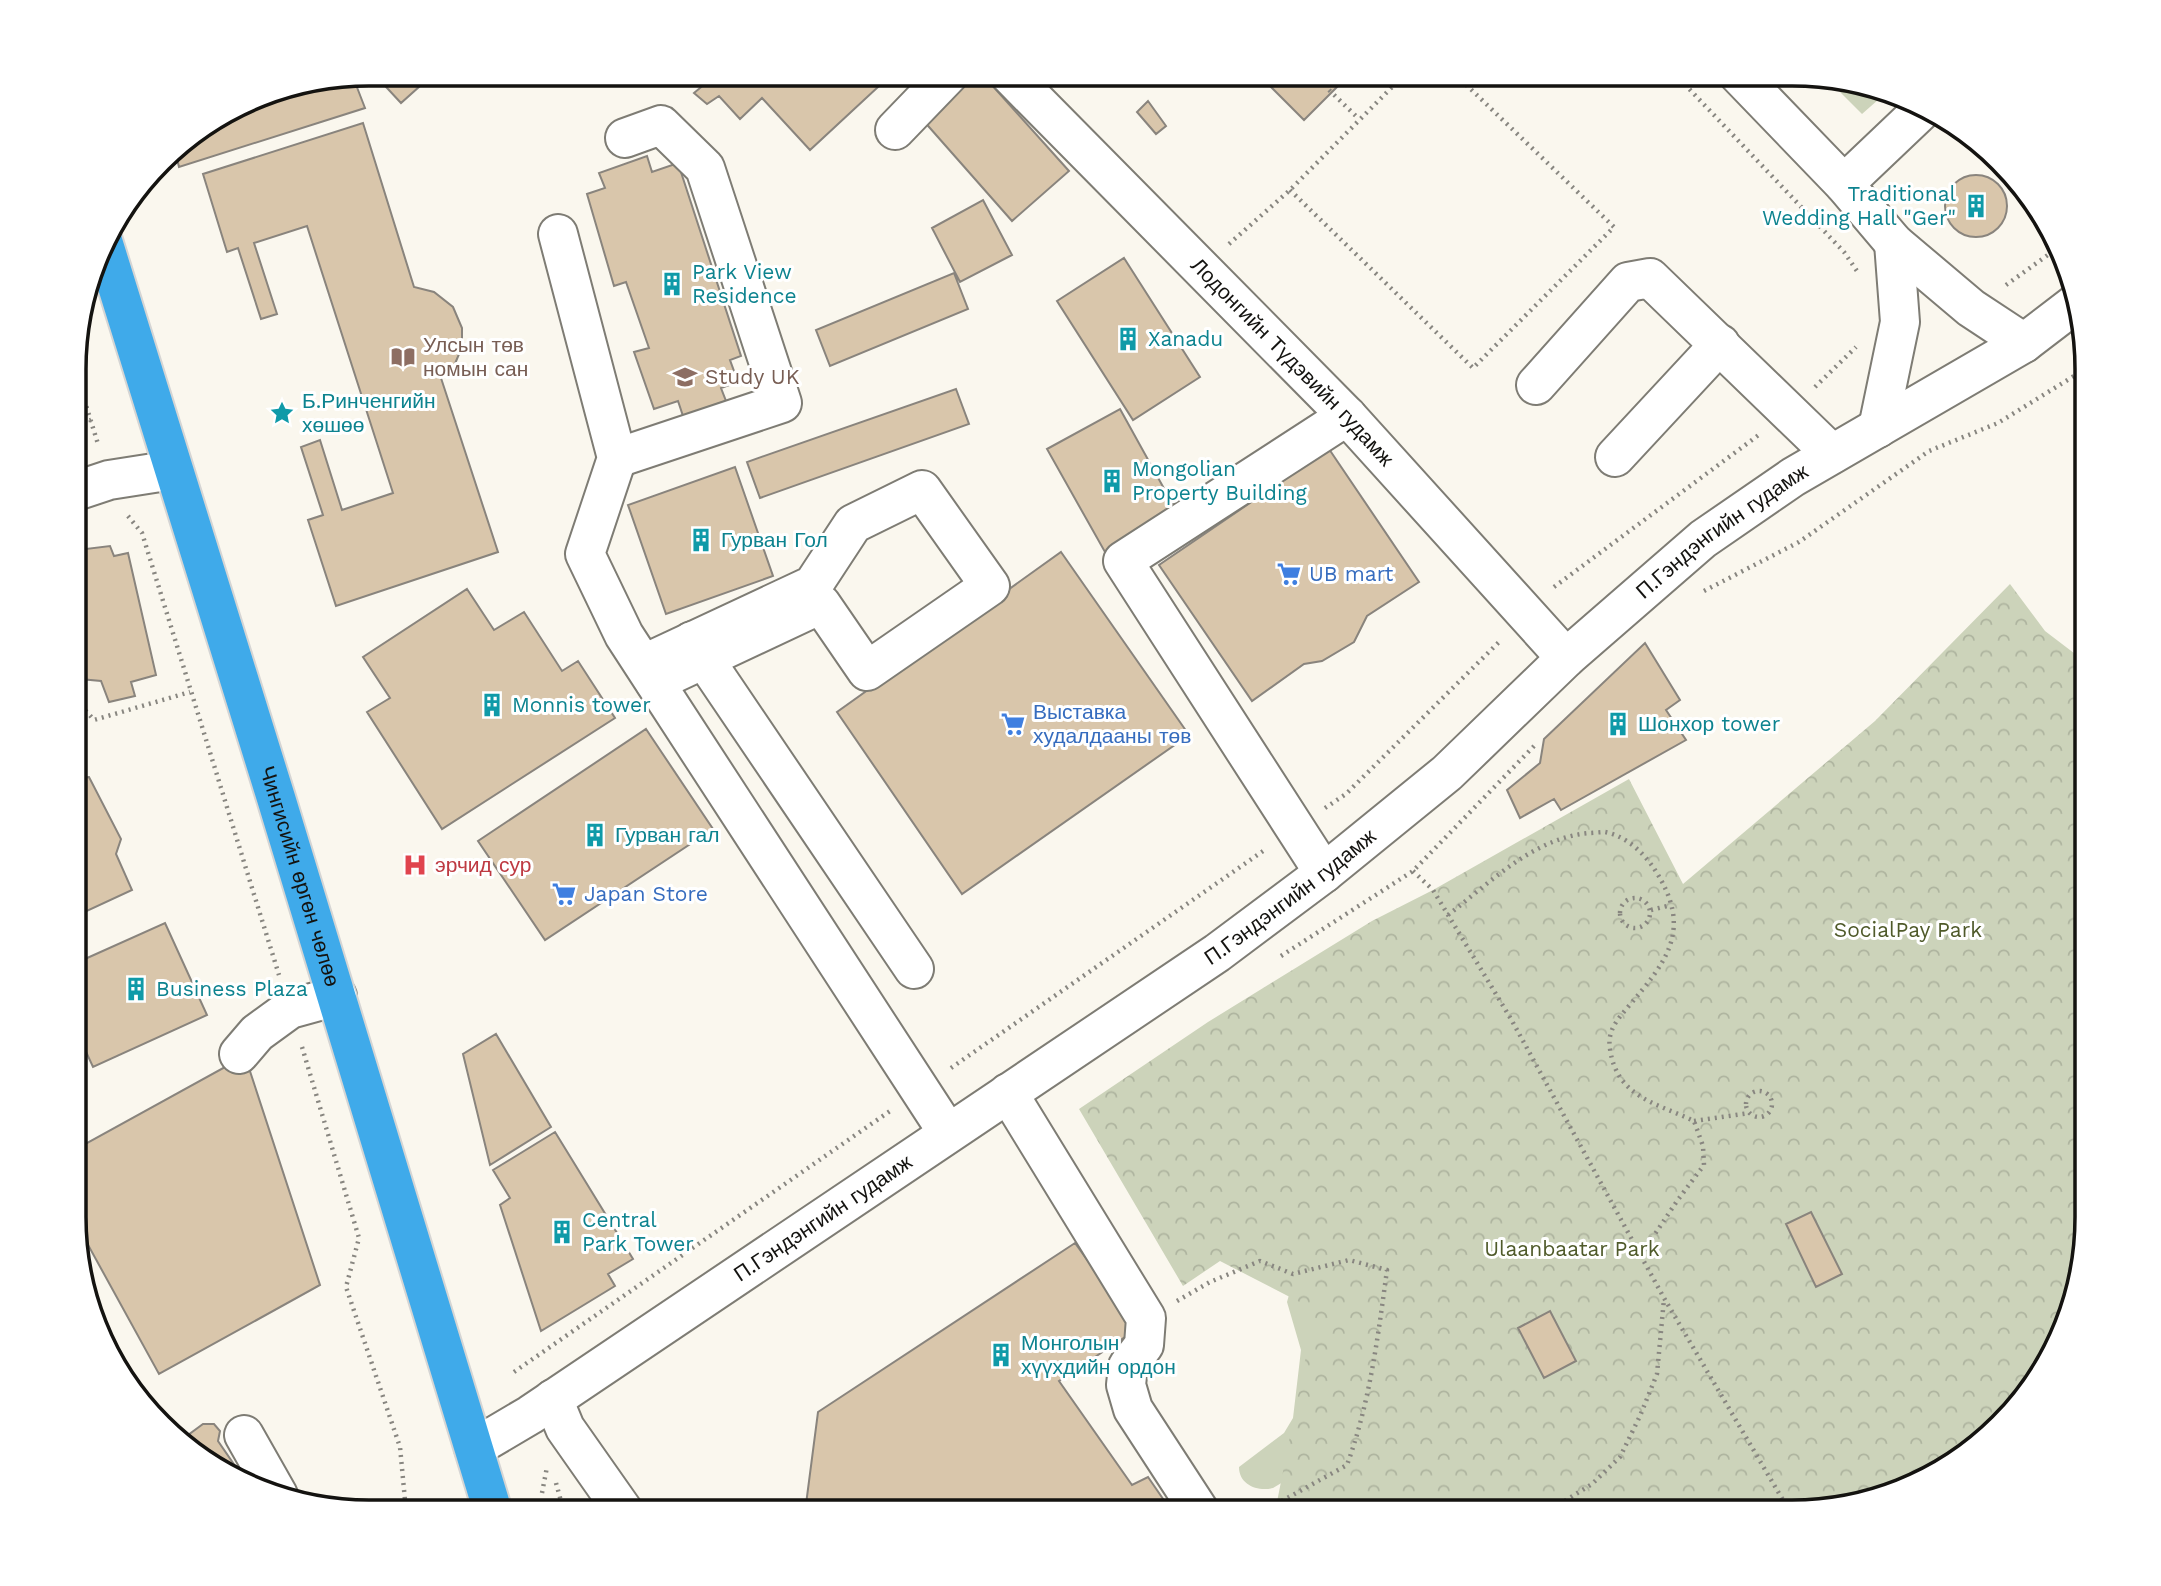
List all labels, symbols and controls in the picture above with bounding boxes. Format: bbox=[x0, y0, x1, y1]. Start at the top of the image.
place label: Traditional Wedding Hall "Ger" bbox=[1762, 181, 1957, 230]
building icon: Traditional Wedding Hall "Ger" bbox=[1962, 192, 1990, 220]
street label: Лодонгийн Түдэвийн гудамж bbox=[1186, 252, 1399, 471]
place label: Park View Residence bbox=[692, 259, 797, 308]
building icon: Park View Residence bbox=[658, 270, 686, 298]
building icon: Xanadu bbox=[1114, 325, 1142, 353]
place label: Xanadu bbox=[1148, 326, 1223, 351]
place label: Улсын төв номын сан bbox=[423, 332, 528, 381]
library icon: Улсын төв номын сан bbox=[389, 343, 417, 371]
school or university icon: Study UK bbox=[671, 363, 699, 391]
place label: Study UK bbox=[705, 364, 800, 389]
place label: Б.Ринченгийн хөшөө bbox=[302, 388, 436, 437]
place icon: Б.Ринченгийн хөшөө bbox=[268, 399, 296, 427]
place label: Mongolian Property Building bbox=[1132, 456, 1308, 505]
street label: П.Гэндэнгийн гудамж bbox=[1631, 458, 1812, 603]
building icon: Mongolian Property Building bbox=[1098, 467, 1126, 495]
building icon: Гурван Гол bbox=[687, 526, 715, 554]
place label: Гурван Гол bbox=[721, 527, 828, 552]
supermarket icon: UB mart bbox=[1275, 560, 1303, 588]
place label: UB mart bbox=[1309, 561, 1394, 586]
building icon: Monnis tower bbox=[478, 691, 506, 719]
place label: Monnis tower bbox=[512, 692, 651, 717]
place label: Выставка худалдааны төв bbox=[1033, 699, 1191, 748]
supermarket icon: Выставка худалдааны төв bbox=[999, 710, 1027, 738]
building icon: Шонхор tower bbox=[1604, 710, 1632, 738]
place label: Шонхор tower bbox=[1638, 711, 1781, 736]
street label: Чингисийн өргөн чөлөө bbox=[255, 763, 346, 989]
building icon: Гурван гал bbox=[581, 821, 609, 849]
place label: Гурван гал bbox=[615, 822, 719, 847]
street label: П.Гэндэнгийн гудамж bbox=[1199, 823, 1380, 970]
hospital icon: эрчид сур bbox=[401, 851, 429, 879]
place label: эрчид сур bbox=[435, 852, 531, 877]
supermarket icon: Japan Store bbox=[550, 880, 578, 908]
place label: Japan Store bbox=[584, 881, 708, 906]
park label: SocialPay Park bbox=[1834, 917, 1982, 942]
building icon: Business Plaza bbox=[122, 975, 150, 1003]
place label: Business Plaza bbox=[156, 976, 308, 1001]
street label: П.Гэндэнгийн гудамж bbox=[729, 1149, 916, 1286]
place label: Central Park Tower bbox=[582, 1207, 694, 1256]
building icon: Central Park Tower bbox=[548, 1218, 576, 1246]
park label: Ulaanbaatar Park bbox=[1484, 1236, 1660, 1261]
place label: Монголын хүүхдийн ордон bbox=[1021, 1330, 1176, 1379]
building icon: Монголын хүүхдийн ордон bbox=[987, 1341, 1015, 1369]

